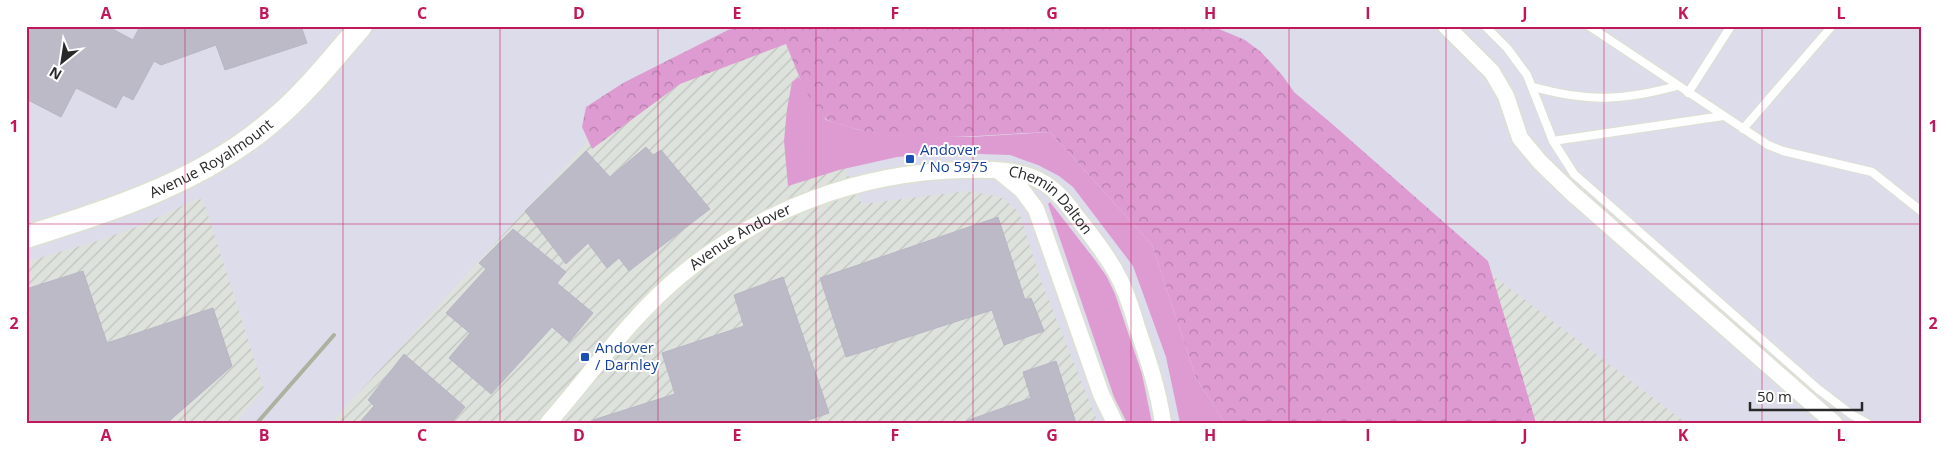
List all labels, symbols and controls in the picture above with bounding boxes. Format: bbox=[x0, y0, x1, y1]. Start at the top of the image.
text: A bbox=[100, 2, 112, 24]
text: B bbox=[259, 2, 269, 24]
text: C bbox=[417, 2, 427, 24]
text: D bbox=[573, 2, 585, 24]
text: E bbox=[733, 2, 742, 24]
text: F bbox=[891, 2, 899, 24]
text: G bbox=[1046, 2, 1058, 24]
text: H bbox=[1204, 2, 1216, 24]
text: I bbox=[1365, 2, 1371, 24]
text: J bbox=[1520, 2, 1528, 24]
text: K bbox=[1678, 2, 1689, 24]
text: L bbox=[1836, 2, 1846, 24]
north arrow bbox=[38, 38, 88, 88]
text: N bbox=[46, 63, 65, 85]
street label: Avenue Royalmount bbox=[146, 114, 277, 202]
text: 1 bbox=[9, 115, 19, 137]
text: 1 bbox=[1928, 115, 1938, 137]
place label: Andover / No 5975 bbox=[920, 139, 988, 176]
marker: Andover / No 5975 bbox=[904, 153, 916, 165]
street label: Chemin Dalton bbox=[1007, 160, 1098, 238]
street label: Avenue Andover bbox=[685, 198, 794, 274]
text: 2 bbox=[9, 312, 19, 334]
text: 2 bbox=[1928, 312, 1938, 334]
place label: Andover / Darnley bbox=[595, 337, 659, 374]
marker: Andover / Darnley bbox=[579, 351, 591, 363]
scale bar bbox=[1750, 379, 1862, 411]
text: 50 m bbox=[1757, 386, 1792, 406]
text: A bbox=[100, 424, 112, 446]
text: B bbox=[259, 424, 269, 446]
text: C bbox=[417, 424, 427, 446]
text: D bbox=[573, 424, 585, 446]
text: E bbox=[733, 424, 742, 446]
text: F bbox=[891, 424, 899, 446]
text: G bbox=[1046, 424, 1058, 446]
text: H bbox=[1204, 424, 1216, 446]
text: I bbox=[1365, 424, 1371, 446]
text: J bbox=[1520, 424, 1528, 446]
text: K bbox=[1678, 424, 1689, 446]
text: L bbox=[1836, 424, 1846, 446]

